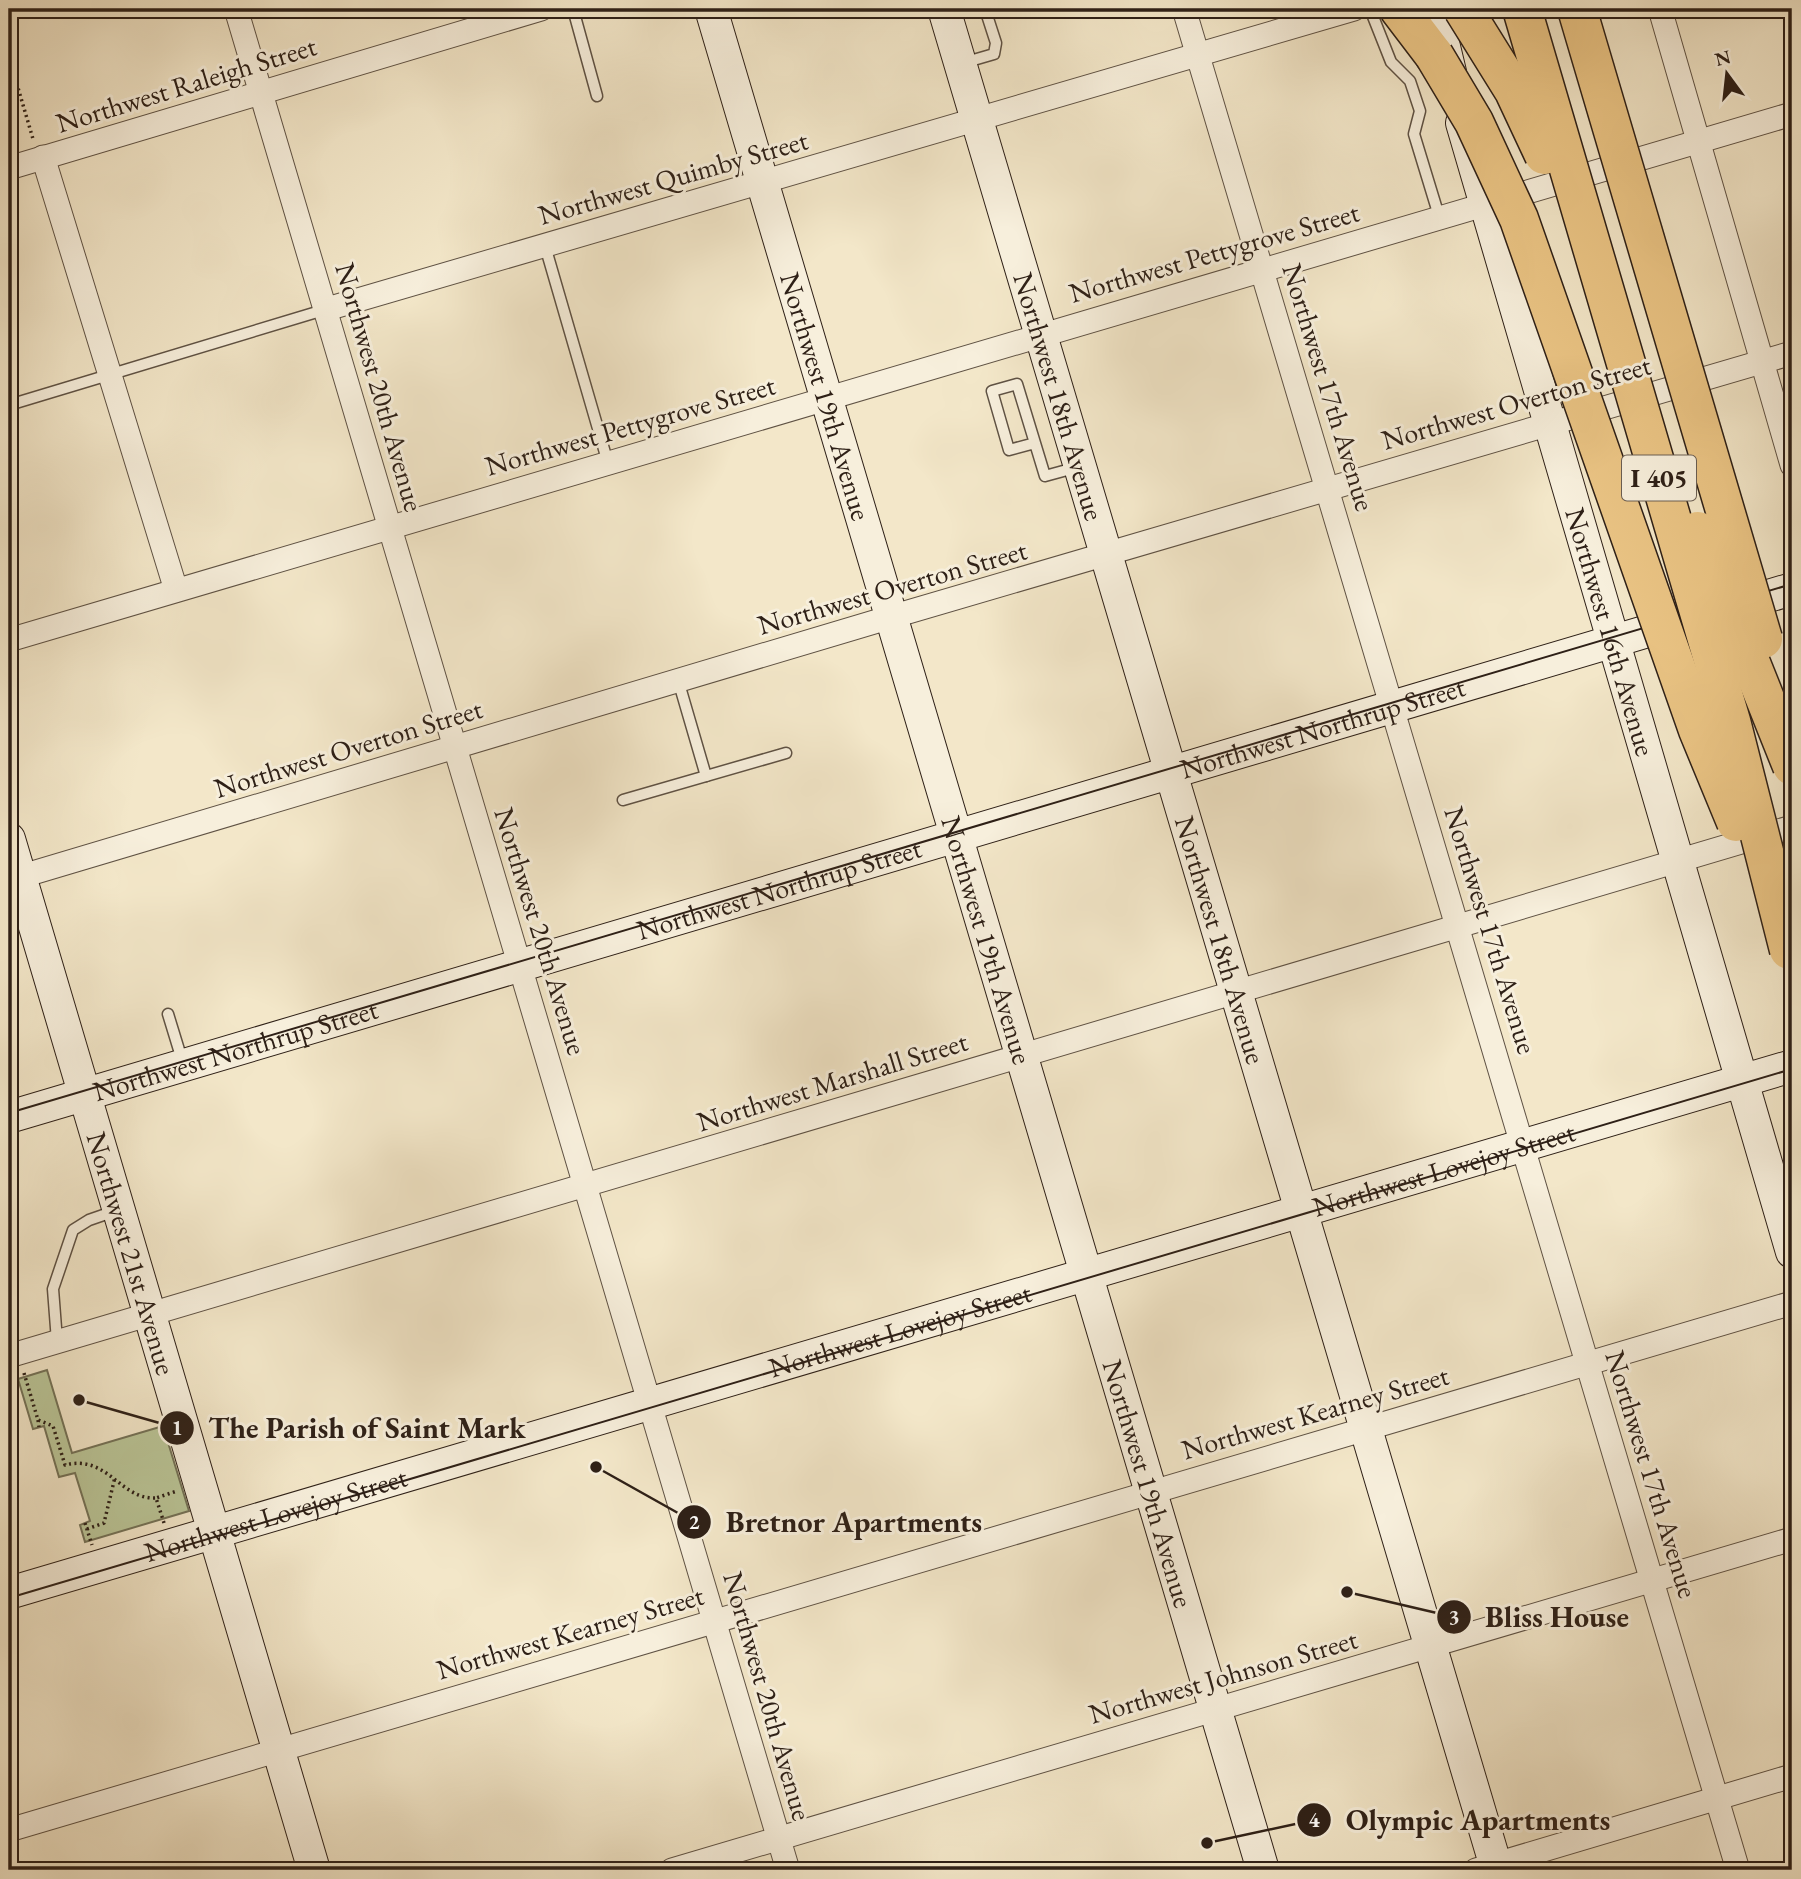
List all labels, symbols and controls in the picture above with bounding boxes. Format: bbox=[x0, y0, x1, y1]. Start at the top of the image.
street label: Northwest Raleigh Street bbox=[52, 27, 321, 141]
north arrow bbox=[1692, 38, 1762, 108]
text: N bbox=[1712, 44, 1734, 72]
street label: Northwest Quimby Street bbox=[534, 121, 812, 233]
street label: Northwest Pettygrove Street bbox=[1065, 193, 1363, 311]
street label: Northwest 20th Avenue bbox=[327, 259, 433, 515]
street label: Northwest 17th Avenue bbox=[1274, 259, 1384, 515]
street label: Northwest 19th Avenue bbox=[772, 268, 880, 525]
street label: Northwest 18th Avenue bbox=[1005, 268, 1113, 525]
street label: Northwest Overton Street bbox=[1377, 346, 1655, 458]
street label: Northwest Pettygrove Street bbox=[481, 366, 779, 484]
road number: I 405 bbox=[1622, 456, 1696, 500]
street label: Northwest 16th Avenue bbox=[1557, 503, 1664, 760]
street label: Northwest Overton Street bbox=[753, 531, 1031, 643]
street label: Northwest Northrup Street bbox=[1176, 668, 1469, 787]
street label: Northwest Overton Street bbox=[210, 690, 487, 806]
street label: Northwest 17th Avenue bbox=[1436, 802, 1546, 1058]
street label: Northwest 20th Avenue bbox=[486, 803, 596, 1059]
street label: Northwest 18th Avenue bbox=[1167, 811, 1274, 1068]
street label: Northwest 19th Avenue bbox=[933, 812, 1041, 1068]
street label: Northwest Northrup Street bbox=[632, 829, 926, 948]
street label: Northwest Northrup Street bbox=[89, 991, 382, 1109]
street label: Northwest Marshall Street bbox=[692, 1023, 972, 1139]
street label: Northwest Lovejoy Street bbox=[1308, 1113, 1579, 1225]
street label: Northwest 21st Avenue bbox=[79, 1128, 185, 1379]
street label: Northwest Lovejoy Street bbox=[764, 1274, 1036, 1385]
street label: Northwest 17th Avenue bbox=[1597, 1346, 1707, 1602]
street label: Northwest 19th Avenue bbox=[1095, 1355, 1202, 1612]
street label: Northwest Kearney Street bbox=[1177, 1357, 1453, 1467]
callout: The Parish of Saint Mark bbox=[159, 1402, 540, 1453]
text: The Parish of Saint Mark bbox=[208, 1408, 526, 1447]
text: 1 bbox=[171, 1414, 183, 1441]
street label: Northwest Lovejoy Street bbox=[140, 1458, 411, 1570]
callout: Bretnor Apartments bbox=[677, 1496, 996, 1547]
text: Bretnor Apartments bbox=[726, 1502, 982, 1541]
text: 2 bbox=[688, 1508, 700, 1535]
street label: Northwest 20th Avenue bbox=[715, 1568, 821, 1824]
street label: Northwest Kearney Street bbox=[432, 1577, 708, 1687]
callout: Bliss House bbox=[1436, 1591, 1643, 1642]
text: Bliss House bbox=[1485, 1597, 1629, 1636]
text: 3 bbox=[1448, 1603, 1460, 1630]
street label: Northwest Johnson Street bbox=[1085, 1620, 1362, 1732]
callout: Olympic Apartments bbox=[1297, 1794, 1624, 1845]
text: Olympic Apartments bbox=[1346, 1800, 1610, 1839]
text: 4 bbox=[1308, 1806, 1320, 1833]

